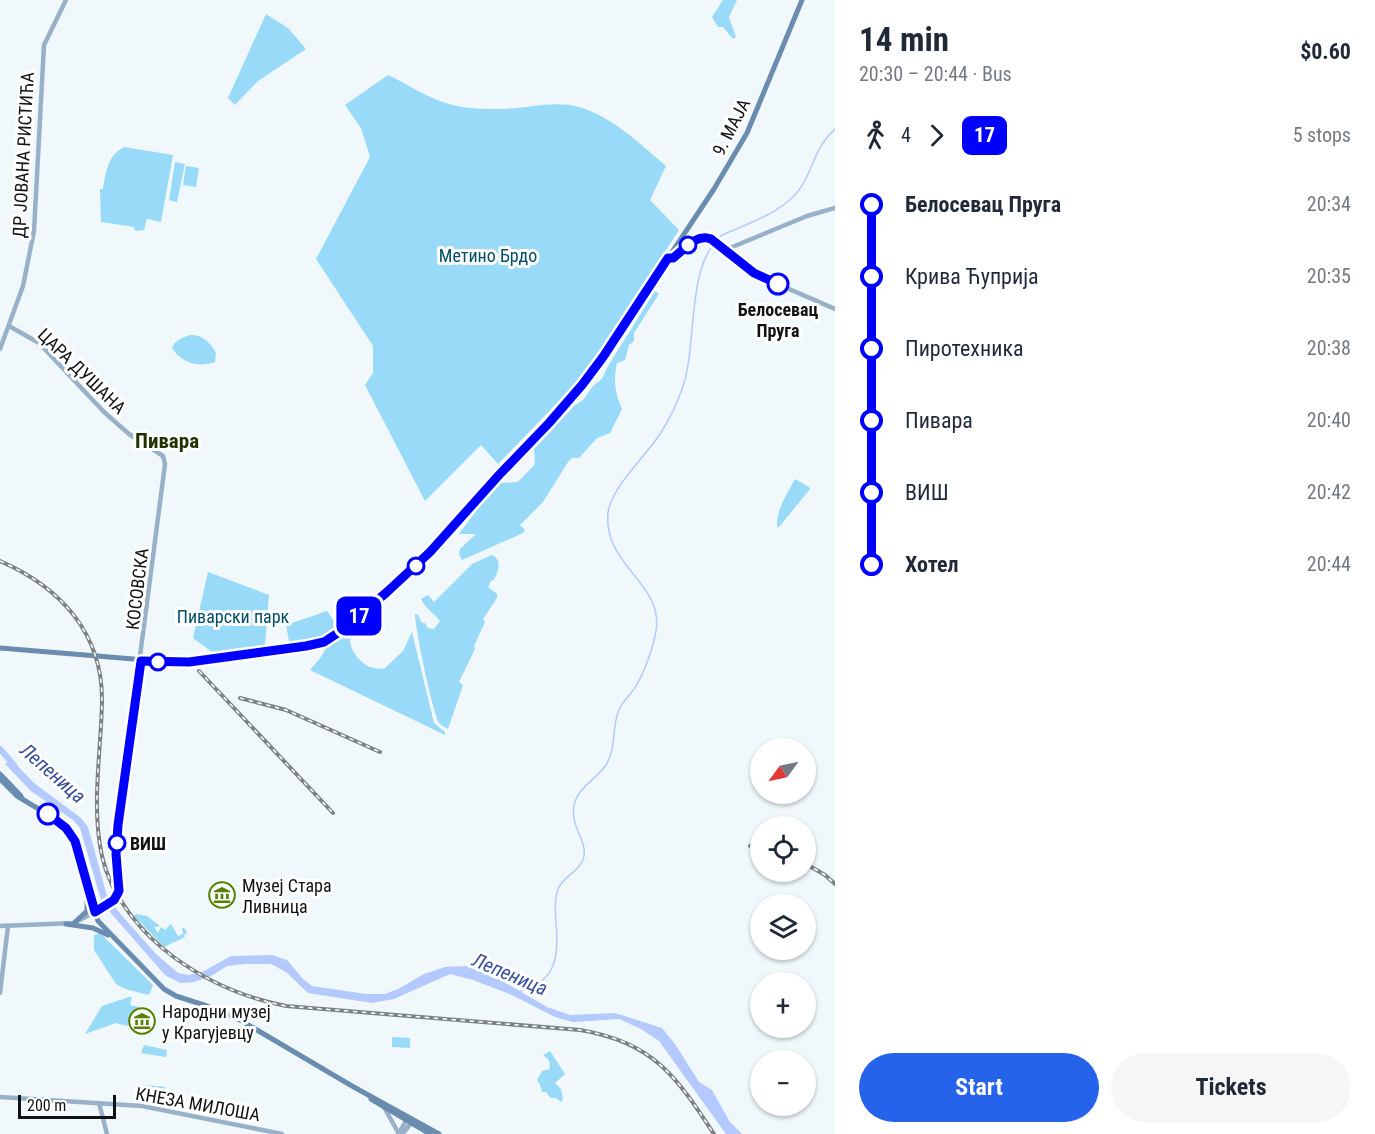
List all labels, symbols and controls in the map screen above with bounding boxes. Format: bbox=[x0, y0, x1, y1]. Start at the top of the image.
text: 14 min bbox=[859, 20, 949, 59]
text: $0.60 bbox=[1300, 39, 1351, 64]
text: 20:30 – 20:44 · Bus bbox=[859, 62, 1012, 86]
street label: ДР ЈОВАНА РИСТИЋА bbox=[8, 71, 38, 238]
street label: 9. МАЈА bbox=[708, 95, 754, 159]
icon: walk bbox=[859, 119, 892, 152]
icon: forward bbox=[920, 119, 953, 152]
text: 4 bbox=[901, 123, 911, 147]
text: 17 bbox=[974, 123, 995, 147]
text: 5 stops bbox=[1293, 123, 1351, 147]
text: Белосевац Пруга bbox=[905, 192, 1061, 217]
text: 20:34 bbox=[1307, 192, 1351, 216]
unlabelled marker bbox=[679, 236, 697, 254]
park label: Метино Брдо bbox=[439, 245, 537, 266]
text: Крива Ћуприја bbox=[905, 264, 1039, 289]
text: 20:35 bbox=[1307, 264, 1351, 288]
marker: Белосевац Пруга bbox=[767, 273, 789, 295]
place label: Белосевац Пруга bbox=[738, 299, 818, 341]
street label: ЦАРА ДУШАНА bbox=[34, 324, 131, 419]
text: Пиротехника bbox=[905, 336, 1024, 361]
text: 20:38 bbox=[1307, 336, 1351, 360]
text: Пивара bbox=[905, 408, 973, 433]
text: 20:40 bbox=[1307, 408, 1351, 432]
district label: Пивара bbox=[135, 429, 199, 453]
text: ВИШ bbox=[905, 480, 949, 505]
text: 20:42 bbox=[1307, 480, 1351, 504]
street label: КОСОВСКА bbox=[122, 546, 153, 631]
text: Хотел bbox=[905, 552, 959, 577]
text: 20:44 bbox=[1307, 552, 1351, 576]
unlabelled marker bbox=[407, 557, 425, 575]
line badge: 17 bbox=[332, 596, 386, 636]
text: 17 bbox=[348, 604, 370, 628]
park label: Пиварски парк bbox=[177, 606, 290, 627]
unlabelled marker bbox=[149, 653, 167, 671]
water label: Лепеница bbox=[14, 737, 91, 808]
north arrow bbox=[750, 738, 816, 804]
map controls bbox=[750, 738, 816, 1116]
unlabelled marker bbox=[37, 803, 59, 825]
button: locate bbox=[750, 816, 816, 882]
place label: ВИШ bbox=[130, 833, 166, 854]
marker: ВИШ bbox=[108, 834, 126, 852]
place label: Музеј Стара Ливница bbox=[242, 875, 332, 917]
museum icon: Музеј Стара Ливница bbox=[207, 880, 237, 910]
button: layers bbox=[750, 894, 816, 960]
water label: Лепеница bbox=[468, 947, 551, 1001]
button: + bbox=[750, 972, 816, 1038]
place label: Народни музеј у Крагујевцу bbox=[162, 1001, 271, 1043]
museum icon: Народни музеј у Крагујевцу bbox=[127, 1006, 157, 1036]
button: − bbox=[750, 1050, 816, 1116]
button: Start bbox=[859, 1053, 1099, 1122]
button: Tickets bbox=[1111, 1053, 1351, 1122]
street label: КНЕЗА МИЛОША bbox=[134, 1083, 262, 1125]
scale bar bbox=[18, 1092, 116, 1120]
text: 200 m bbox=[27, 1096, 66, 1115]

